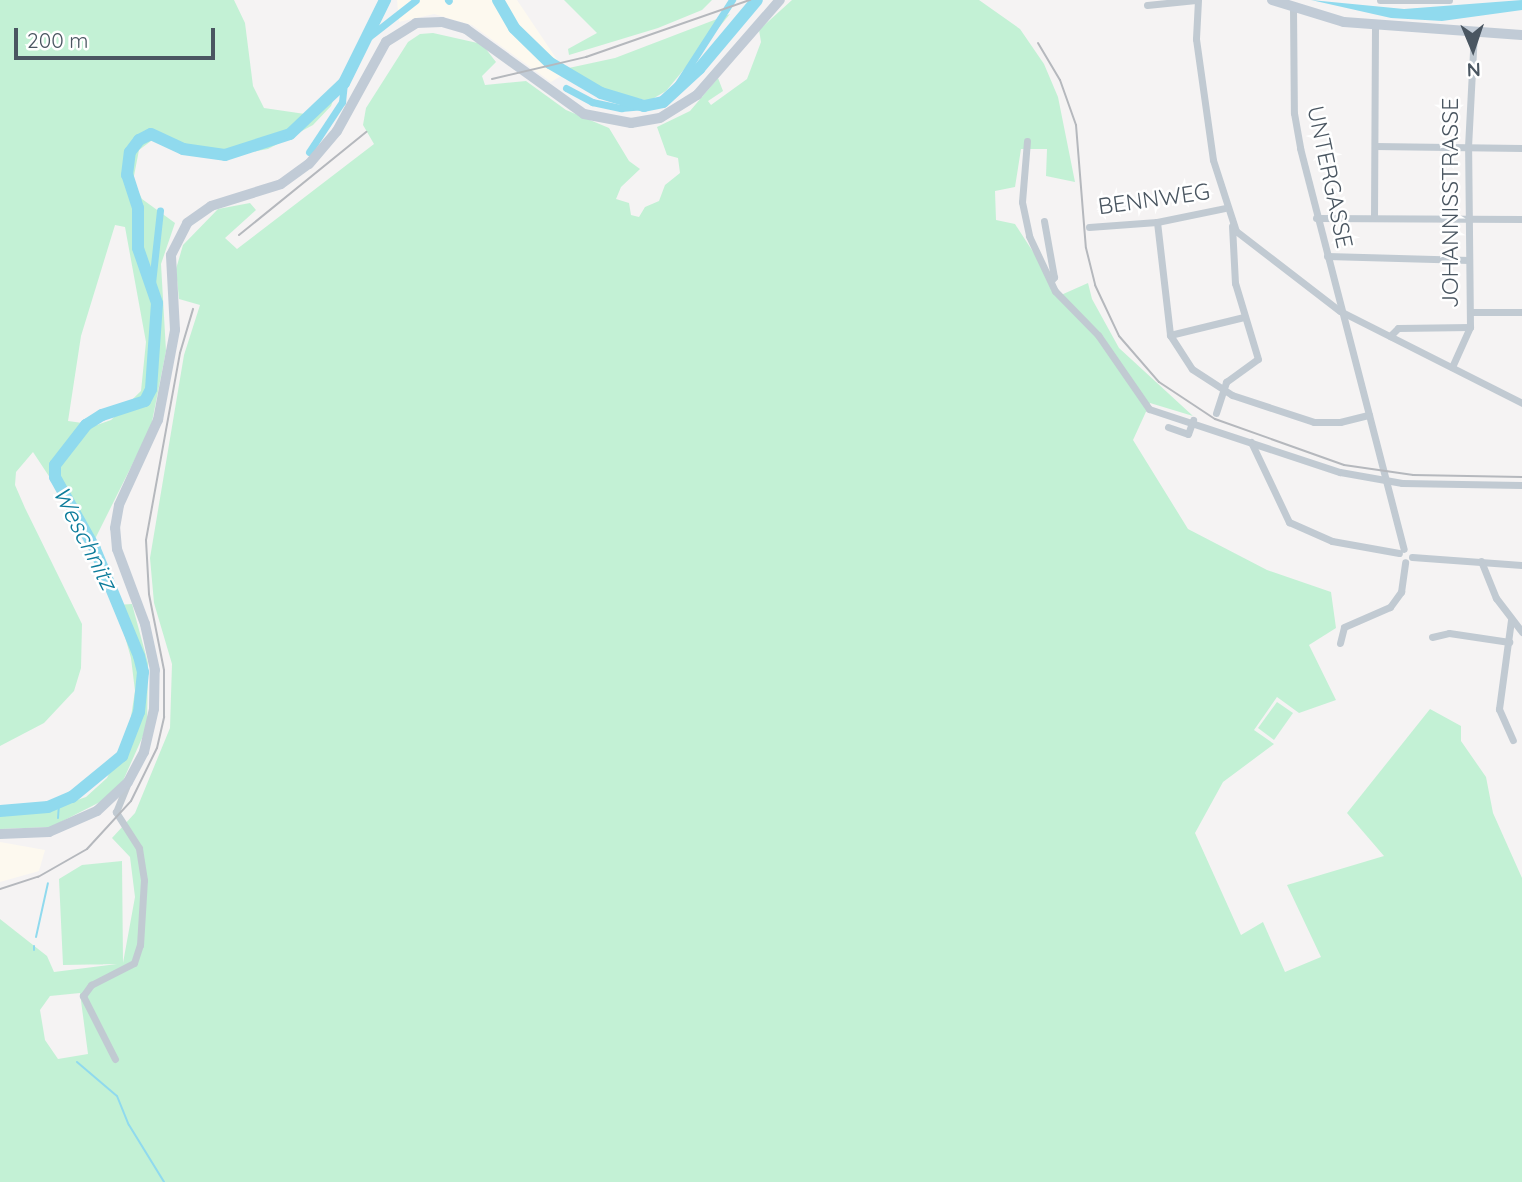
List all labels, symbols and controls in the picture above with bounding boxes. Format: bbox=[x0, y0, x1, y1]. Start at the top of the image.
scale bar bbox=[18, 14, 219, 58]
north arrow bbox=[1438, 14, 1508, 84]
text: 200 m bbox=[27, 27, 89, 53]
text: N bbox=[1466, 58, 1481, 82]
street label: JOHANNISSTRASSE bbox=[1436, 98, 1464, 308]
street label: UNTERGASSE bbox=[1301, 103, 1359, 251]
street label: BENNWEG bbox=[1096, 177, 1212, 221]
water label: Weschnitz bbox=[47, 481, 123, 595]

